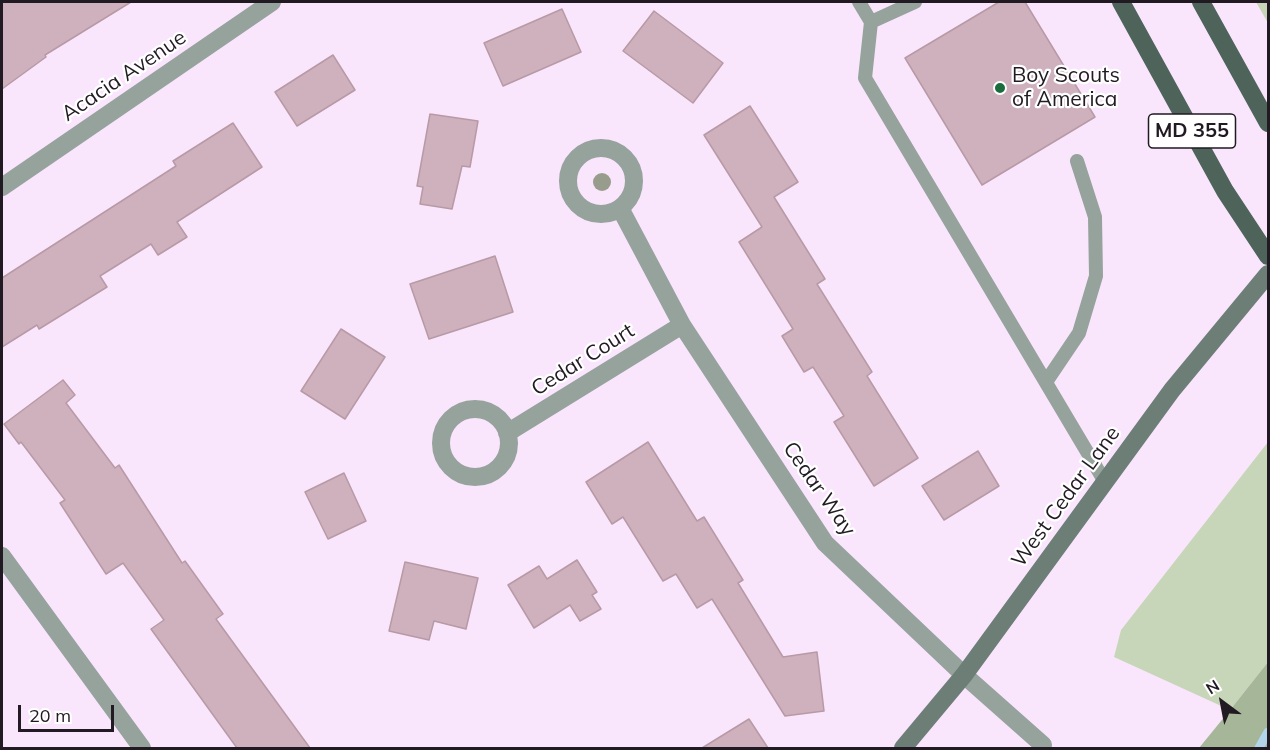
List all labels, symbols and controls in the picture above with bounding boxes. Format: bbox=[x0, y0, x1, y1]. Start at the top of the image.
street label: Acacia Avenue bbox=[57, 25, 191, 127]
place label: Boy Scouts of America bbox=[1012, 63, 1120, 113]
marker: Boy Scouts of America bbox=[993, 81, 1007, 95]
road number: MD 355 bbox=[1148, 114, 1236, 148]
street label: Cedar Court bbox=[527, 318, 639, 402]
street label: West Cedar Lane bbox=[1006, 422, 1126, 572]
street label: Cedar Way bbox=[777, 437, 861, 541]
north arrow bbox=[1192, 672, 1252, 732]
text: N bbox=[1202, 675, 1223, 698]
scale bar bbox=[21, 693, 117, 731]
text: 20 m bbox=[29, 704, 71, 727]

